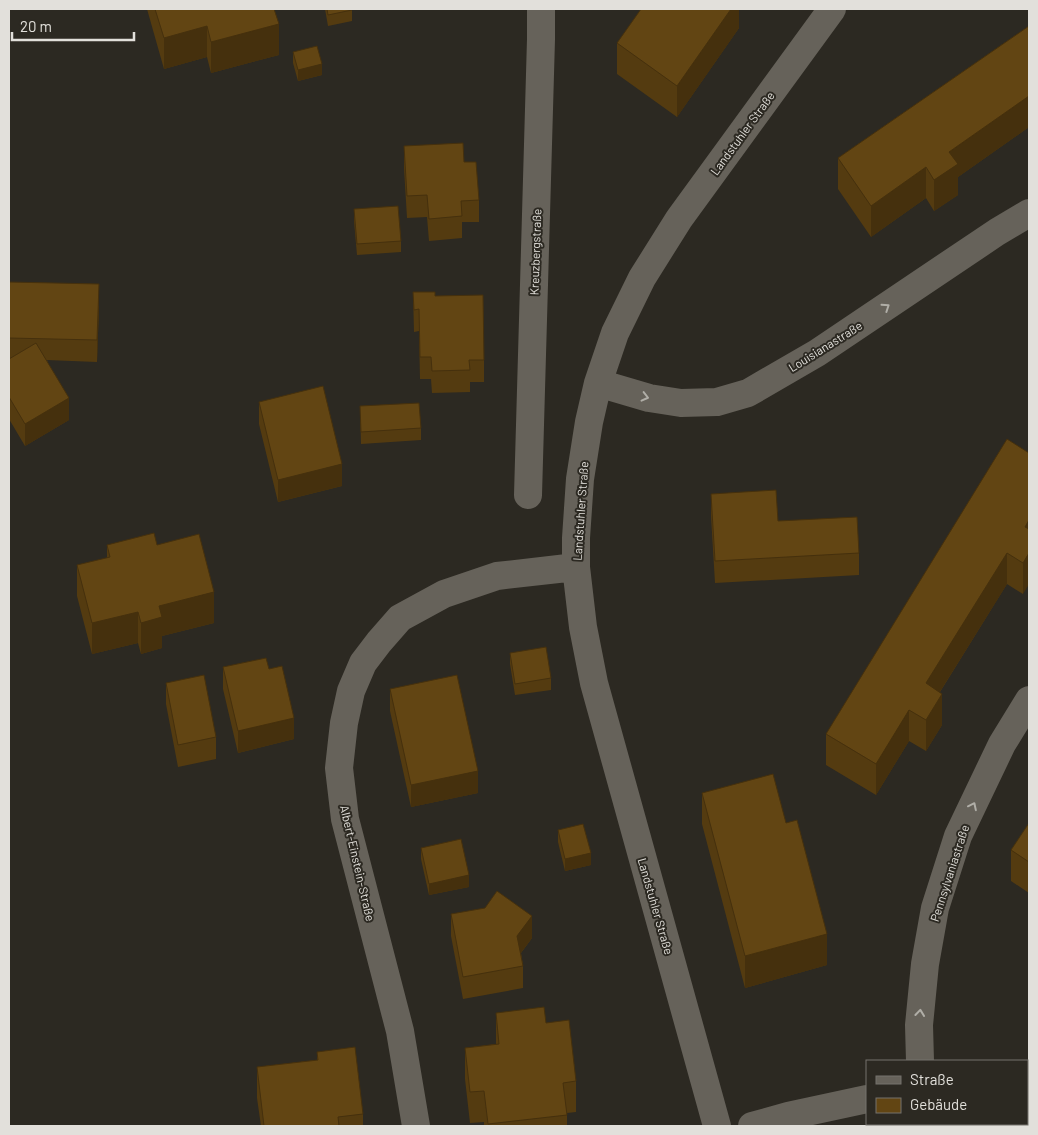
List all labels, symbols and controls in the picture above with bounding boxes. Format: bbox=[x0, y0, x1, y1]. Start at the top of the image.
scale bar bbox=[12, 10, 135, 42]
text: 20 m bbox=[20, 17, 52, 35]
street label: Landstuhler Straße bbox=[707, 89, 777, 177]
street label: Kreuzbergstraße bbox=[526, 208, 544, 296]
one-way arrow bbox=[880, 304, 890, 313]
street label: Louisianastraße bbox=[786, 318, 864, 374]
one-way arrow bbox=[640, 391, 649, 402]
street label: Landstuhler Straße bbox=[570, 461, 590, 561]
one-way arrow bbox=[966, 802, 976, 811]
street label: Albert-Einstein-Straße bbox=[338, 804, 378, 922]
street label: Pennsylvaniastraße bbox=[927, 823, 971, 923]
street label: Landstuhler Straße bbox=[636, 856, 676, 956]
one-way arrow bbox=[914, 1008, 925, 1016]
legend bbox=[866, 1060, 1028, 1125]
text: Straße bbox=[910, 1070, 954, 1088]
text: Gebäude bbox=[910, 1095, 967, 1113]

